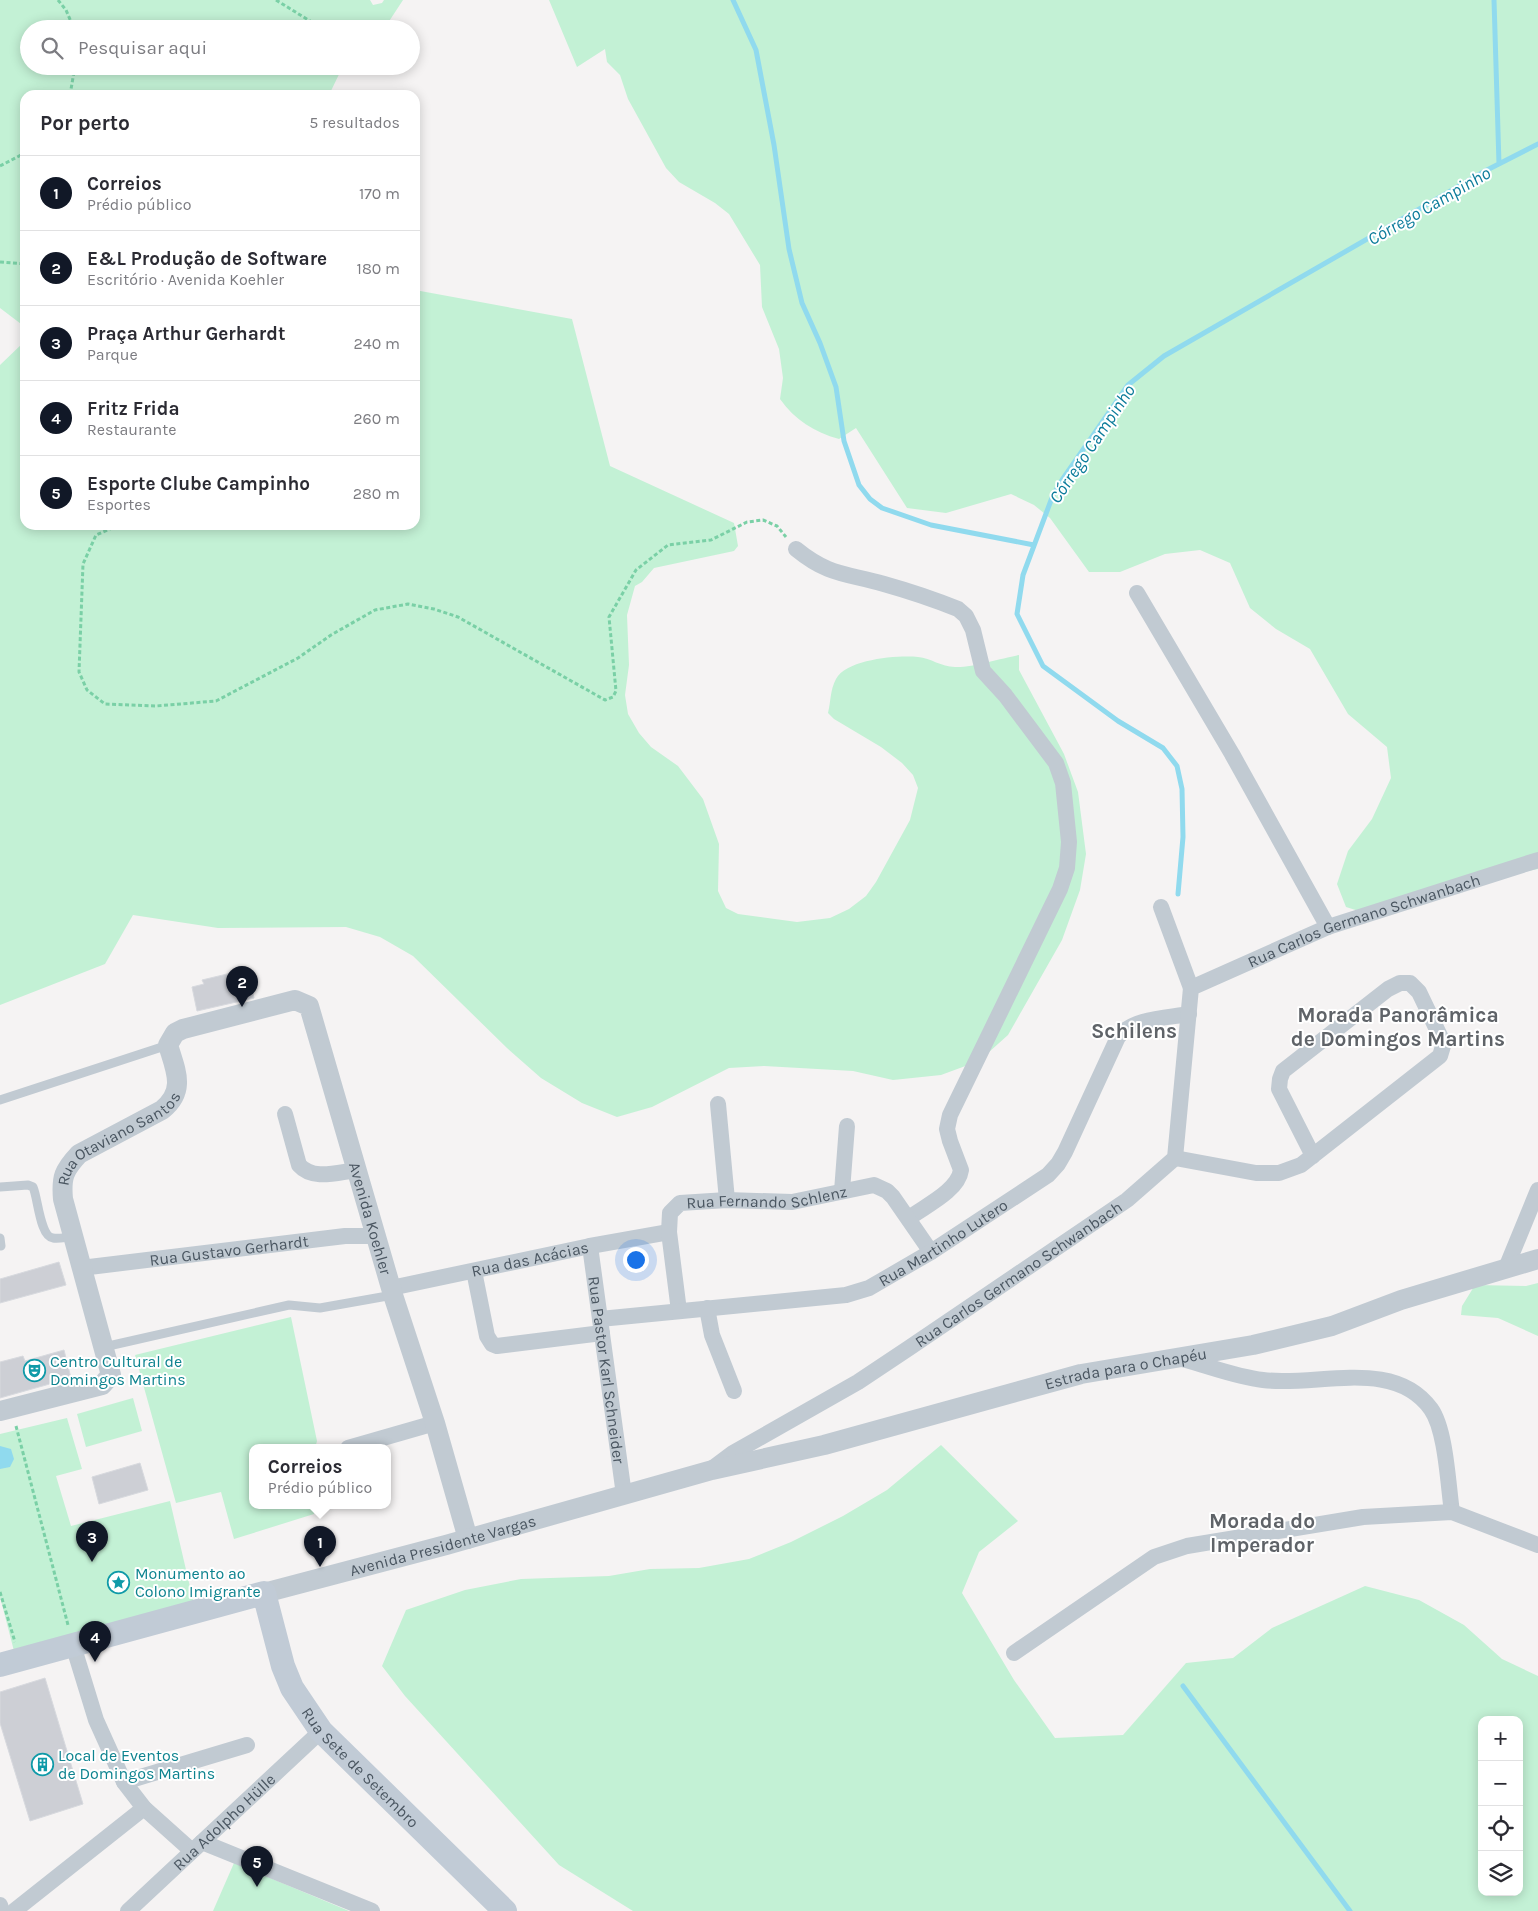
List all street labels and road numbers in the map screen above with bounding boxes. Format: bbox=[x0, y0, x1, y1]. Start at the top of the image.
street label: Rua Carlos Germano Schwanbach bbox=[1245, 870, 1483, 972]
street label: Rua Otaviano Santos bbox=[53, 1089, 185, 1187]
street label: Avenida Koehler bbox=[345, 1160, 396, 1277]
street label: Rua Fernando Schlenz bbox=[686, 1182, 849, 1213]
street label: Rua Martinho Lutero bbox=[875, 1195, 1011, 1290]
street label: Rua Carlos Germano Schwanbach bbox=[911, 1197, 1126, 1351]
street label: Rua Gustavo Gerhardt bbox=[148, 1232, 310, 1270]
street label: Rua das Acácias bbox=[470, 1238, 590, 1281]
street label: Rua Pastor Karl Schneider bbox=[584, 1275, 629, 1465]
street label: Estrada para o Chapéu bbox=[1043, 1344, 1208, 1394]
street label: Avenida Presidente Vargas bbox=[348, 1511, 538, 1580]
street label: Rua Sete de Setembro bbox=[298, 1704, 423, 1832]
street label: Rua Adolpho Hülle bbox=[169, 1770, 279, 1874]

